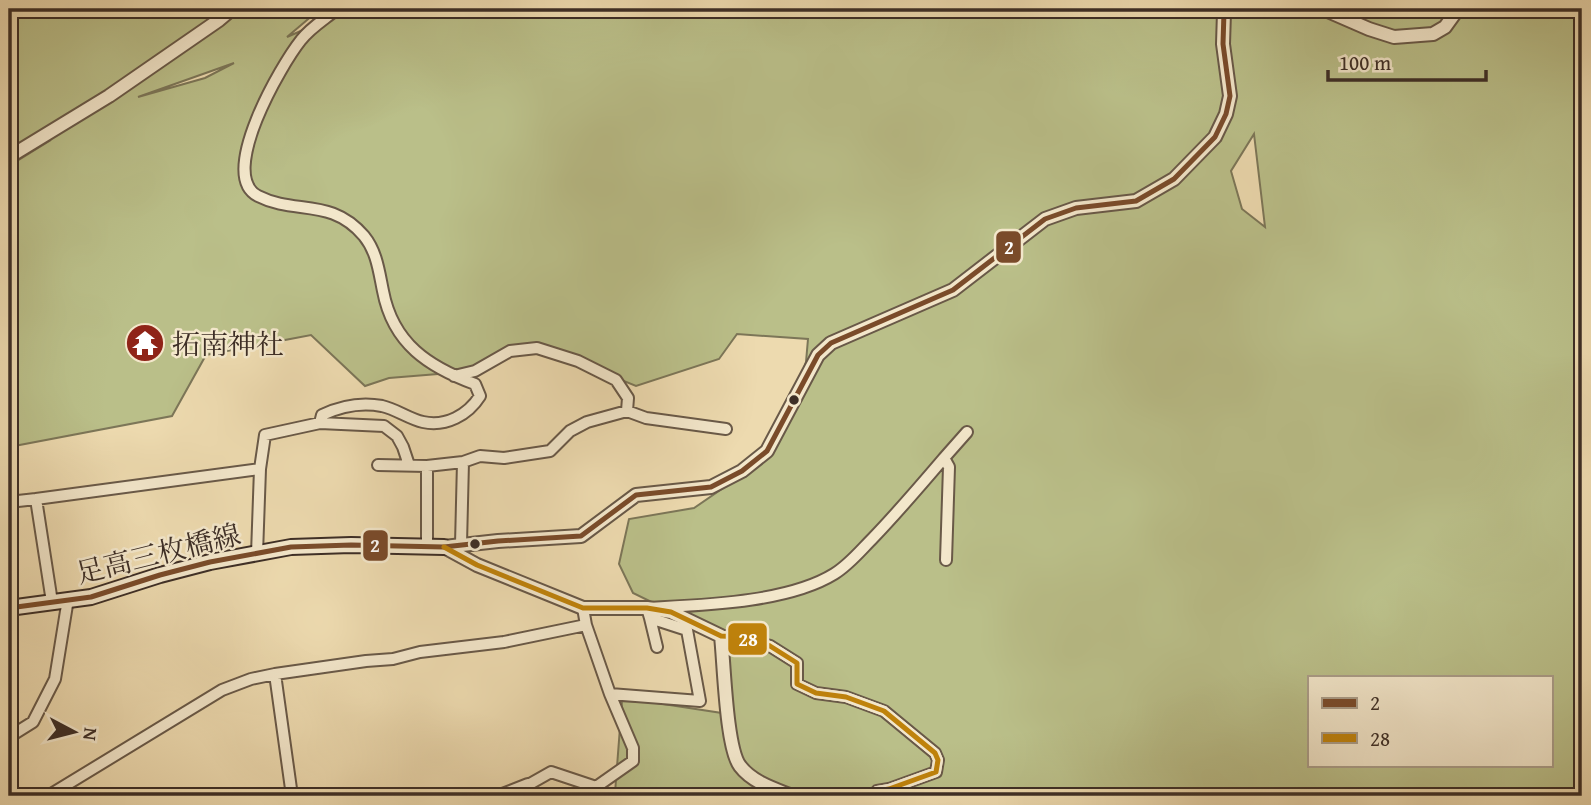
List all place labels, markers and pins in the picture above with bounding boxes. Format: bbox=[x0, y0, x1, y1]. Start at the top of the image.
temple icon: 拓南神社 bbox=[124, 322, 166, 364]
place label: 拓南神社 bbox=[172, 323, 284, 364]
unlabelled marker bbox=[787, 393, 801, 407]
unlabelled marker bbox=[468, 537, 482, 551]

